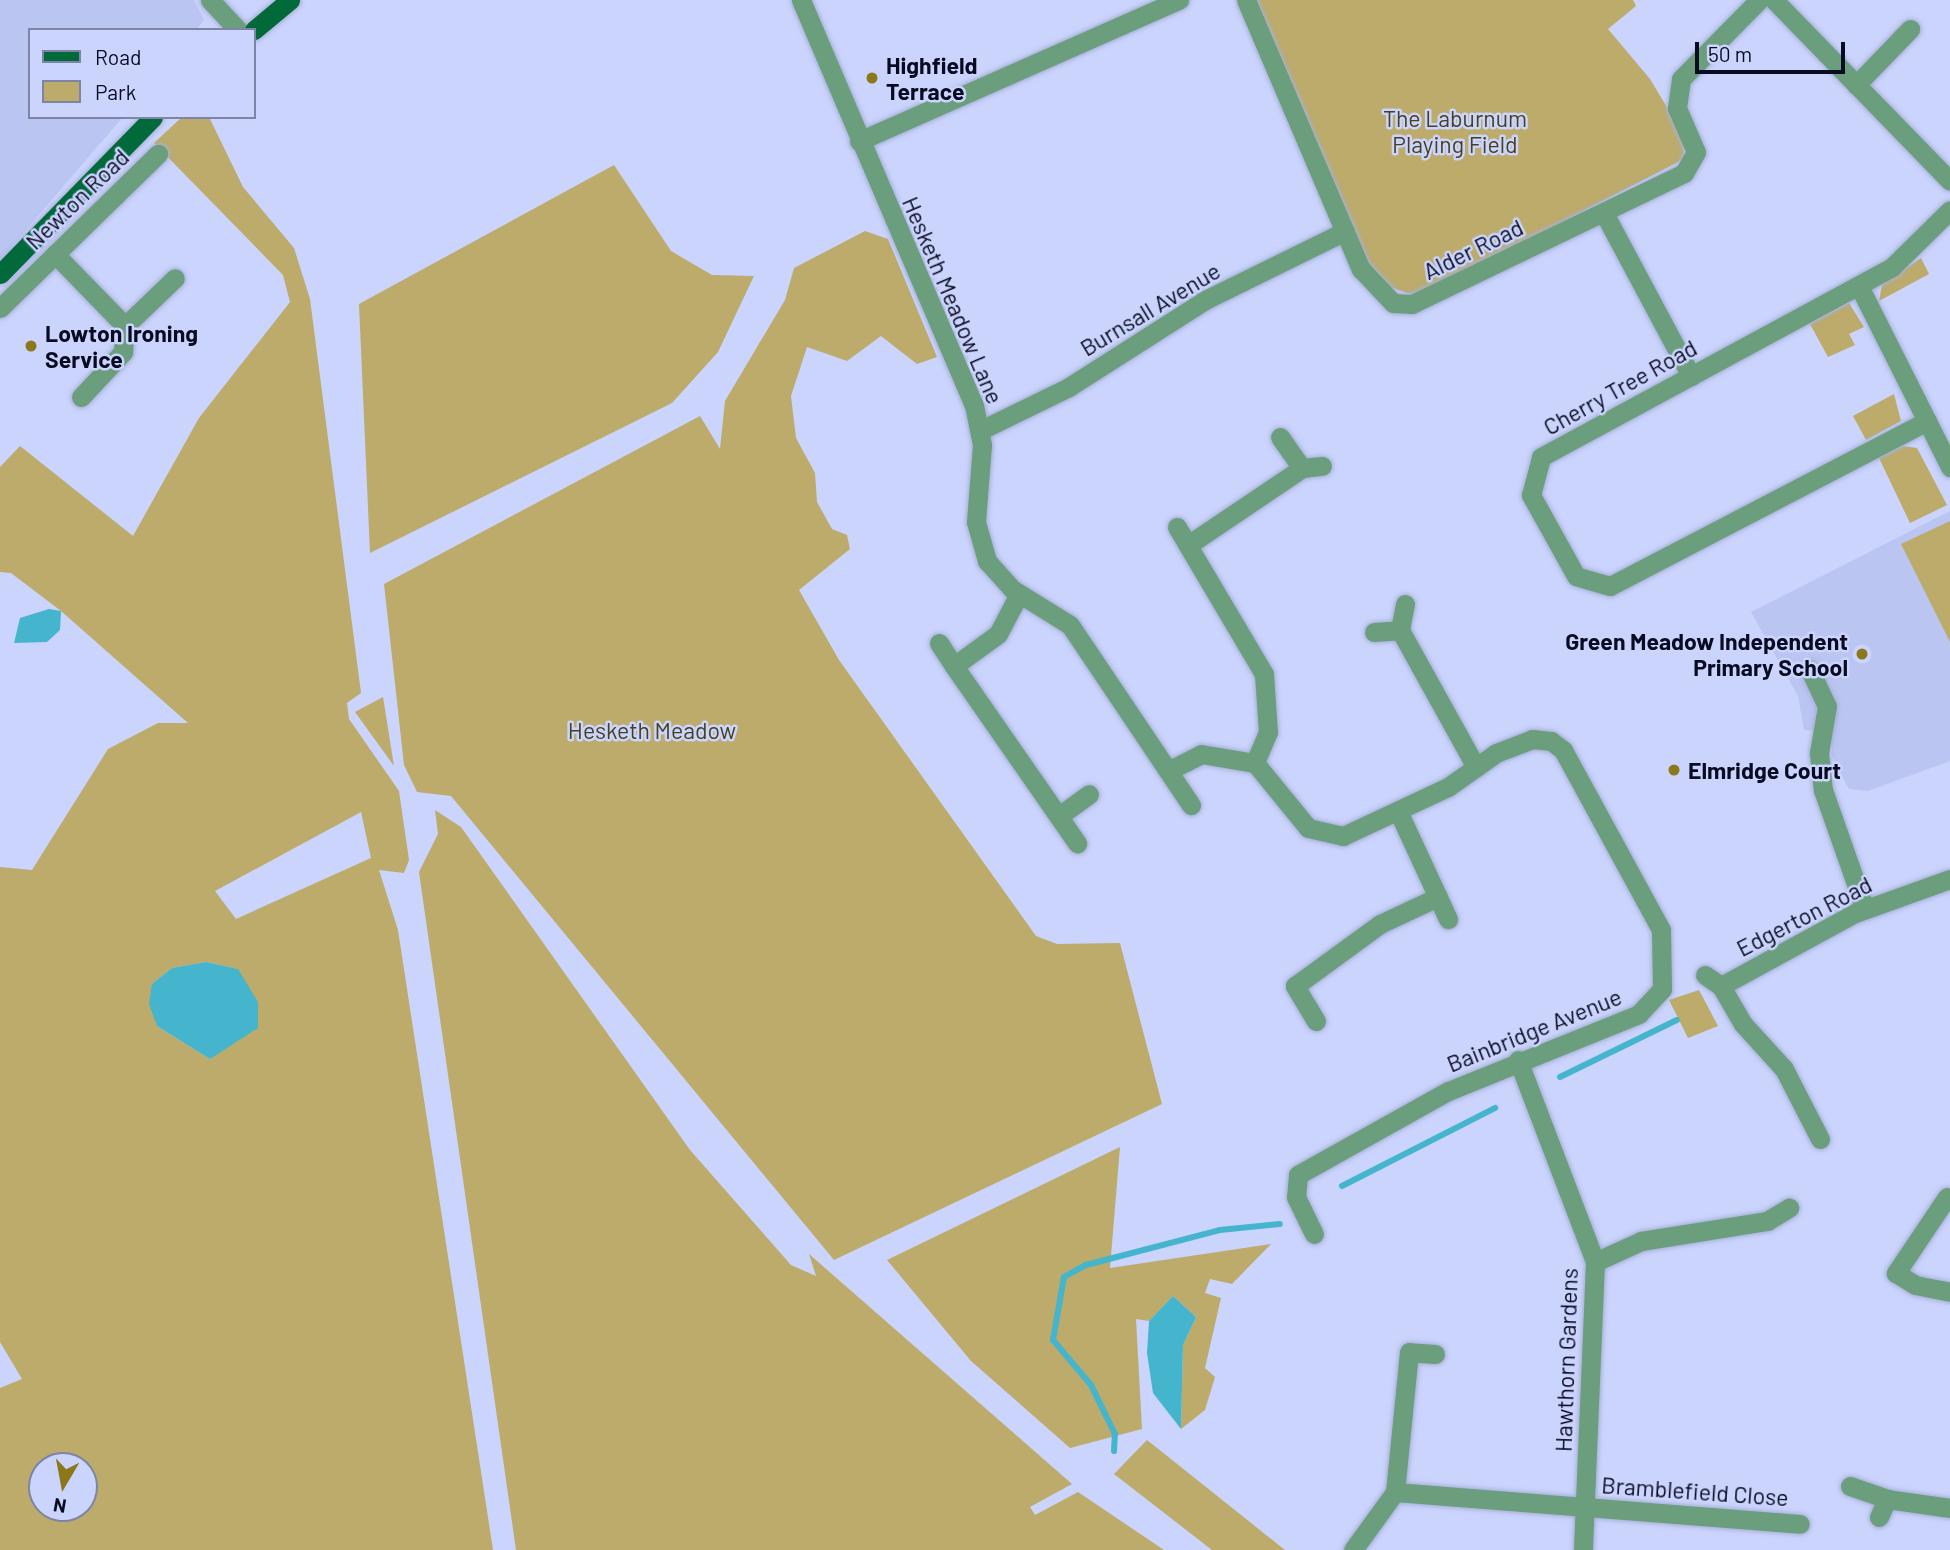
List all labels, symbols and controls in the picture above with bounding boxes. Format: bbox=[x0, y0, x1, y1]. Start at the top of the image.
legend bbox=[28, 28, 256, 119]
scale bar bbox=[1698, 28, 1848, 72]
text: 50 m bbox=[1708, 41, 1752, 66]
text: Road bbox=[95, 44, 141, 69]
place label: Highfield Terrace bbox=[886, 51, 978, 105]
marker: Highfield Terrace bbox=[864, 70, 880, 86]
text: Park bbox=[95, 79, 136, 104]
park label: The Laburnum Playing Field bbox=[1383, 104, 1527, 158]
street label: Newton Road bbox=[20, 143, 134, 255]
street label: Hesketh Meadow Lane bbox=[897, 192, 1009, 408]
street label: Alder Road bbox=[1418, 213, 1528, 285]
street label: Burnsall Avenue bbox=[1075, 256, 1225, 362]
place label: Lowton Ironing Service bbox=[45, 319, 198, 373]
street label: Cherry Tree Road bbox=[1538, 333, 1702, 441]
marker: Lowton Ironing Service bbox=[23, 338, 39, 354]
place label: Green Meadow Independent Primary School bbox=[1565, 627, 1848, 681]
marker: Green Meadow Independent Primary School bbox=[1854, 646, 1870, 662]
park label: Hesketh Meadow bbox=[568, 716, 736, 744]
place label: Elmridge Court bbox=[1688, 756, 1841, 784]
marker: Elmridge Court bbox=[1666, 762, 1682, 778]
street label: Edgerton Road bbox=[1732, 870, 1876, 962]
street label: Bainbridge Avenue bbox=[1443, 982, 1625, 1078]
street label: Hawthorn Gardens bbox=[1549, 1268, 1583, 1452]
north arrow bbox=[28, 1452, 98, 1522]
street label: Bramblefield Close bbox=[1601, 1471, 1789, 1511]
text: N bbox=[51, 1494, 68, 1519]

